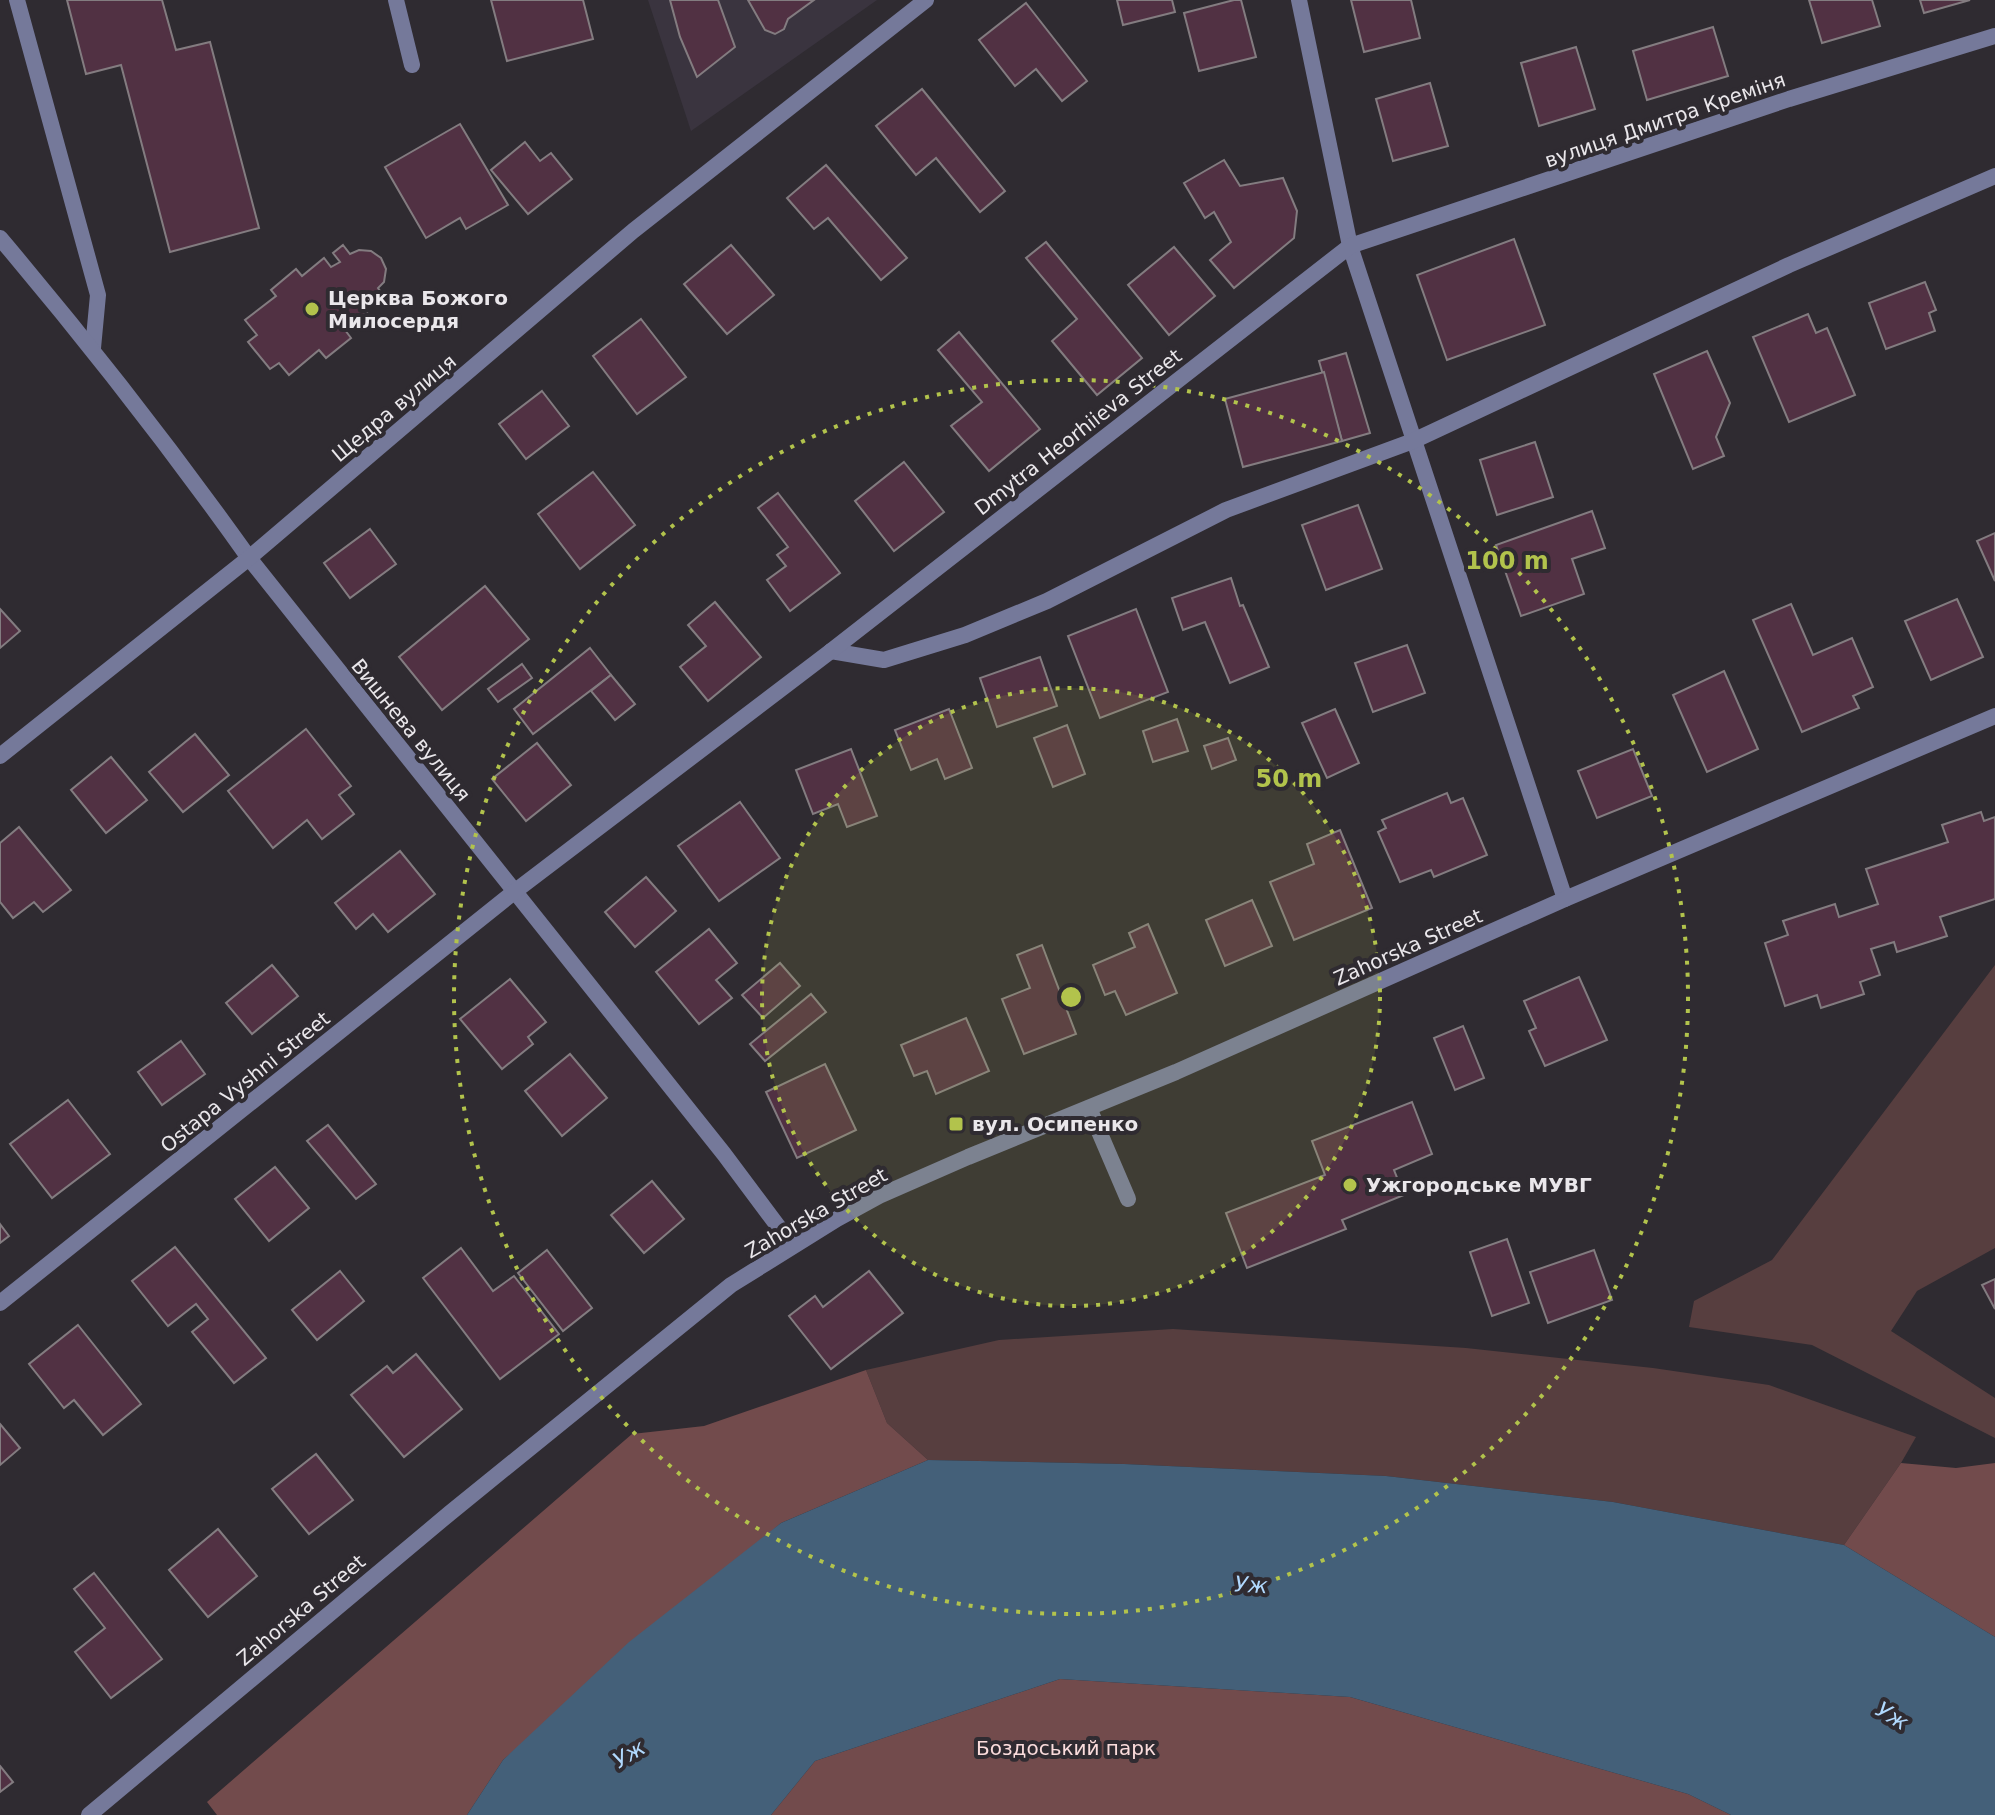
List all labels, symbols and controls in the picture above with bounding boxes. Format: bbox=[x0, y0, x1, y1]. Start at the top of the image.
street label: вулиця Дмитра Креміня bbox=[1541, 67, 1789, 173]
place label: Церква Божого Милосердя bbox=[328, 286, 508, 333]
marker: Церква Божого Милосердя bbox=[303, 300, 321, 318]
street label: Dmytra Heorhiieva Street bbox=[970, 344, 1186, 520]
street label: Щедра вулиця bbox=[327, 349, 461, 467]
text: 100 m bbox=[1465, 547, 1549, 575]
street label: Вишнева вулиця bbox=[346, 654, 476, 806]
text: 50 m bbox=[1256, 765, 1322, 793]
street label: Zahorska Street bbox=[1330, 903, 1486, 991]
centre of rings bbox=[1057, 983, 1085, 1011]
street label: Ostapa Vyshni Street bbox=[155, 1006, 335, 1158]
place label: вул. Осипенко bbox=[972, 1112, 1138, 1136]
marker: вул. Осипенко bbox=[947, 1115, 965, 1133]
street label: Zahorska Street bbox=[741, 1163, 891, 1263]
place label: Ужгородське МУВГ bbox=[1366, 1173, 1592, 1197]
marker: Ужгородське МУВГ bbox=[1341, 1176, 1359, 1194]
street label: Zahorska Street bbox=[232, 1549, 370, 1671]
water label: Уж bbox=[1234, 1572, 1268, 1598]
water label: Уж bbox=[1871, 1697, 1913, 1735]
water label: Уж bbox=[608, 1735, 650, 1773]
park label: Боздоський парк bbox=[976, 1736, 1156, 1760]

